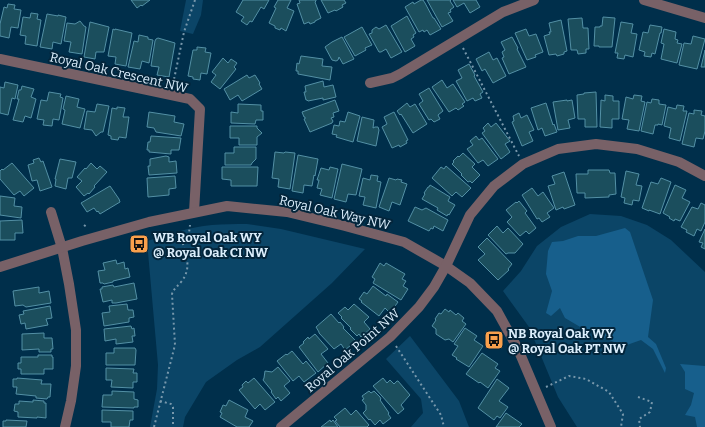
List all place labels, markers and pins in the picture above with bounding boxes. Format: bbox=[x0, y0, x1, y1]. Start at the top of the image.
place label: WB Royal Oak WY @ Royal Oak CI NW bbox=[153, 230, 269, 260]
bus stop icon: WB Royal Oak WY @ Royal Oak CI NW bbox=[128, 233, 150, 255]
place label: NB Royal Oak WY @ Royal Oak PT NW bbox=[508, 326, 627, 356]
bus stop icon: NB Royal Oak WY @ Royal Oak PT NW bbox=[483, 329, 505, 351]

